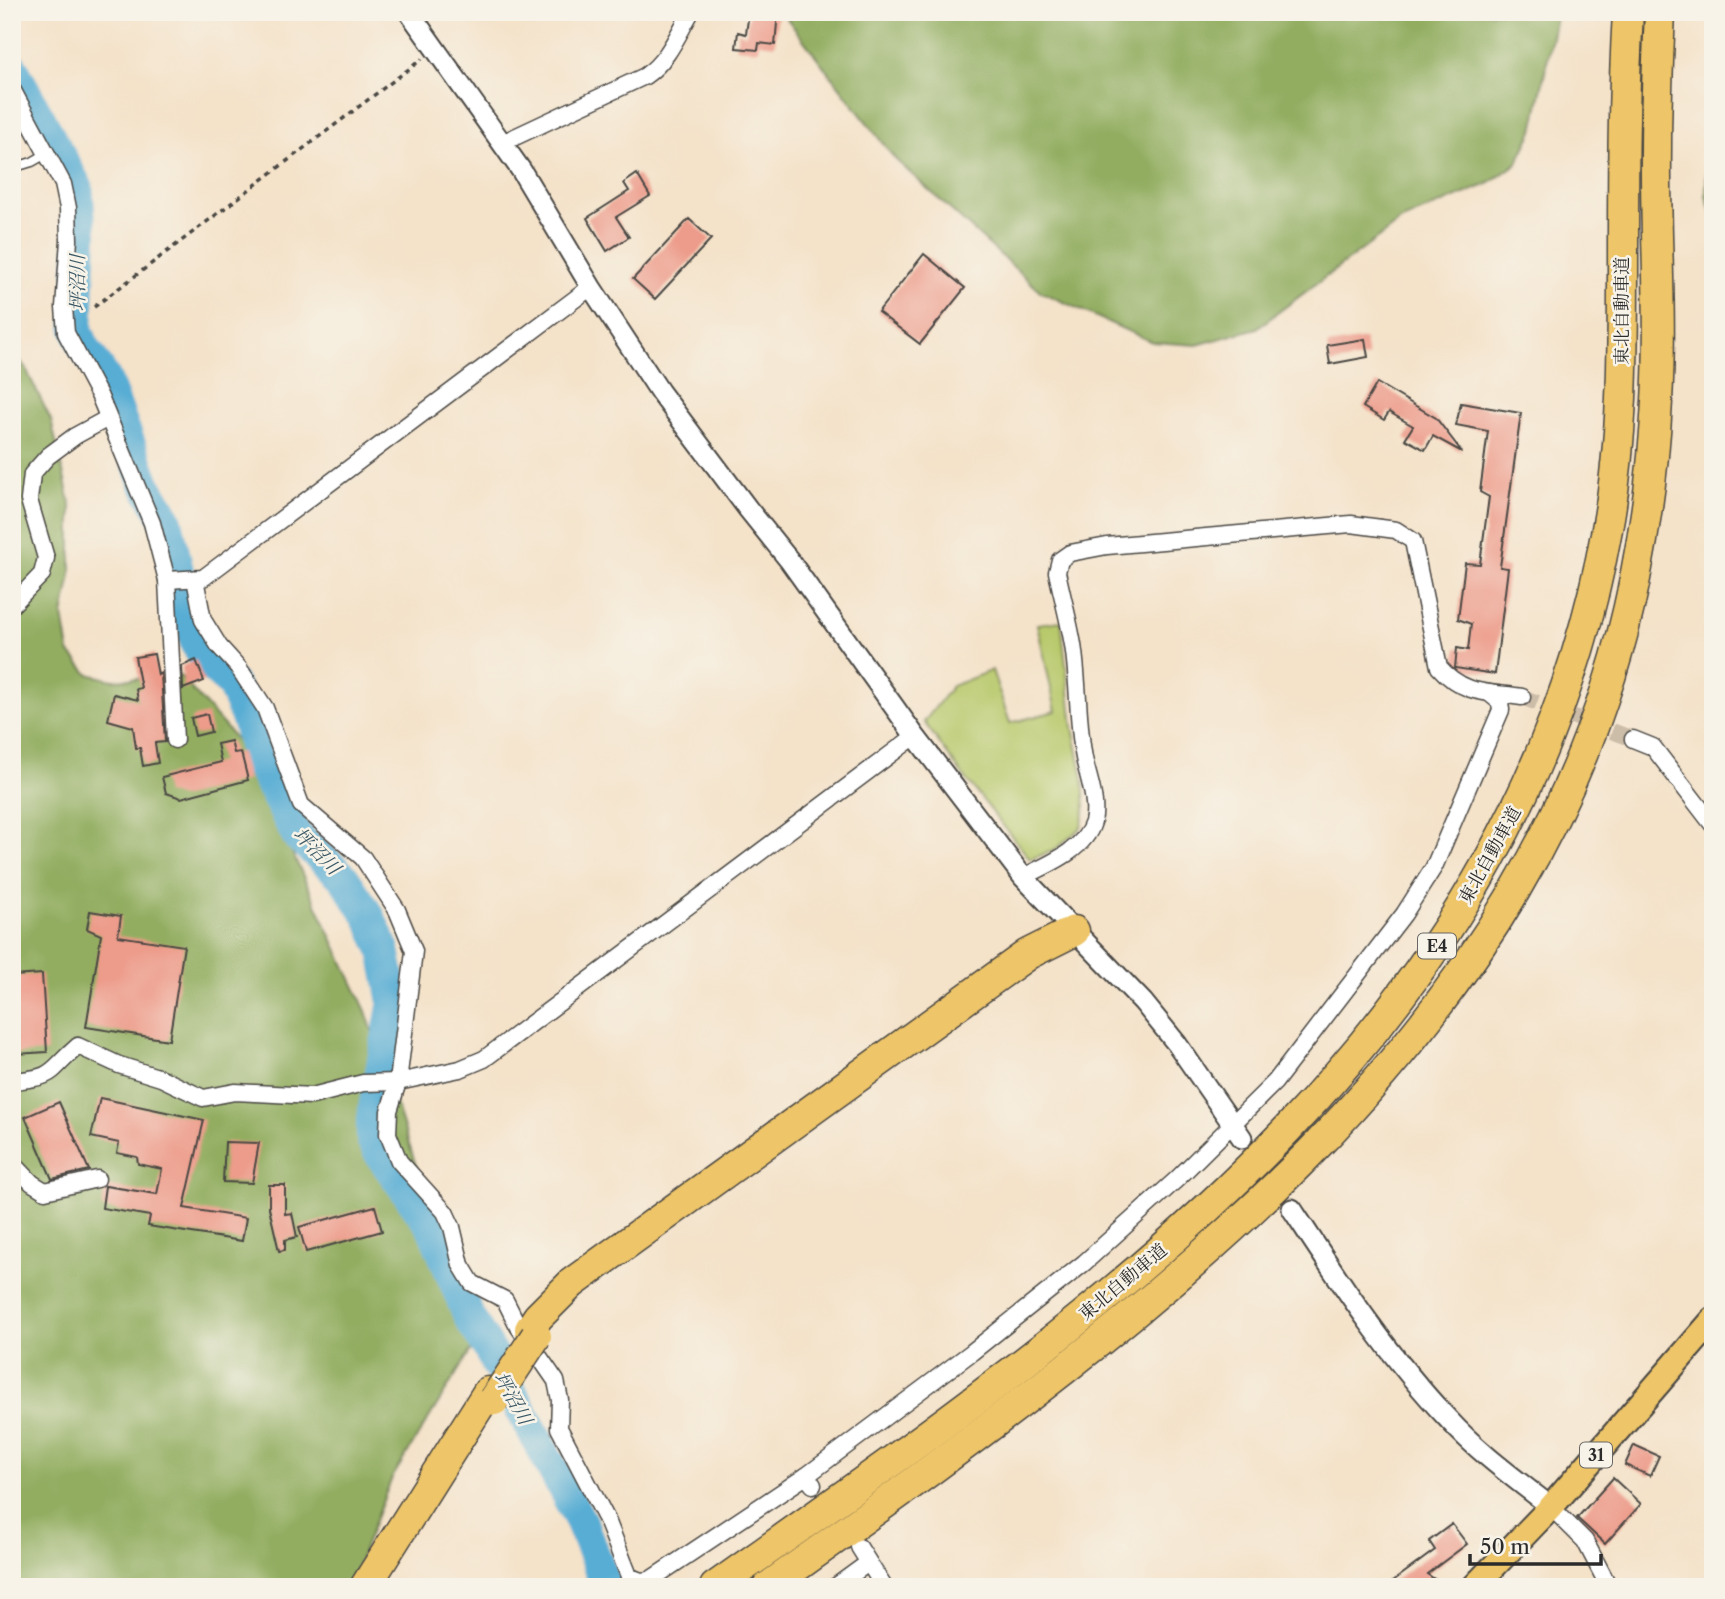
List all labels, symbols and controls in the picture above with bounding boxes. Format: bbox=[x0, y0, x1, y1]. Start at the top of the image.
water label: 坪沼川 bbox=[66, 253, 89, 312]
street label: 東北自動車道 bbox=[1611, 257, 1633, 365]
street label: 東北自動車道 bbox=[1454, 802, 1526, 908]
water label: 坪沼川 bbox=[289, 823, 346, 881]
road number: E4 bbox=[1418, 934, 1456, 958]
street label: 東北自動車道 bbox=[1075, 1239, 1171, 1325]
water label: 坪沼川 bbox=[489, 1367, 538, 1430]
road number: 31 bbox=[1580, 1442, 1612, 1468]
scale bar bbox=[1470, 1522, 1601, 1566]
text: 50 m bbox=[1480, 1534, 1530, 1559]

